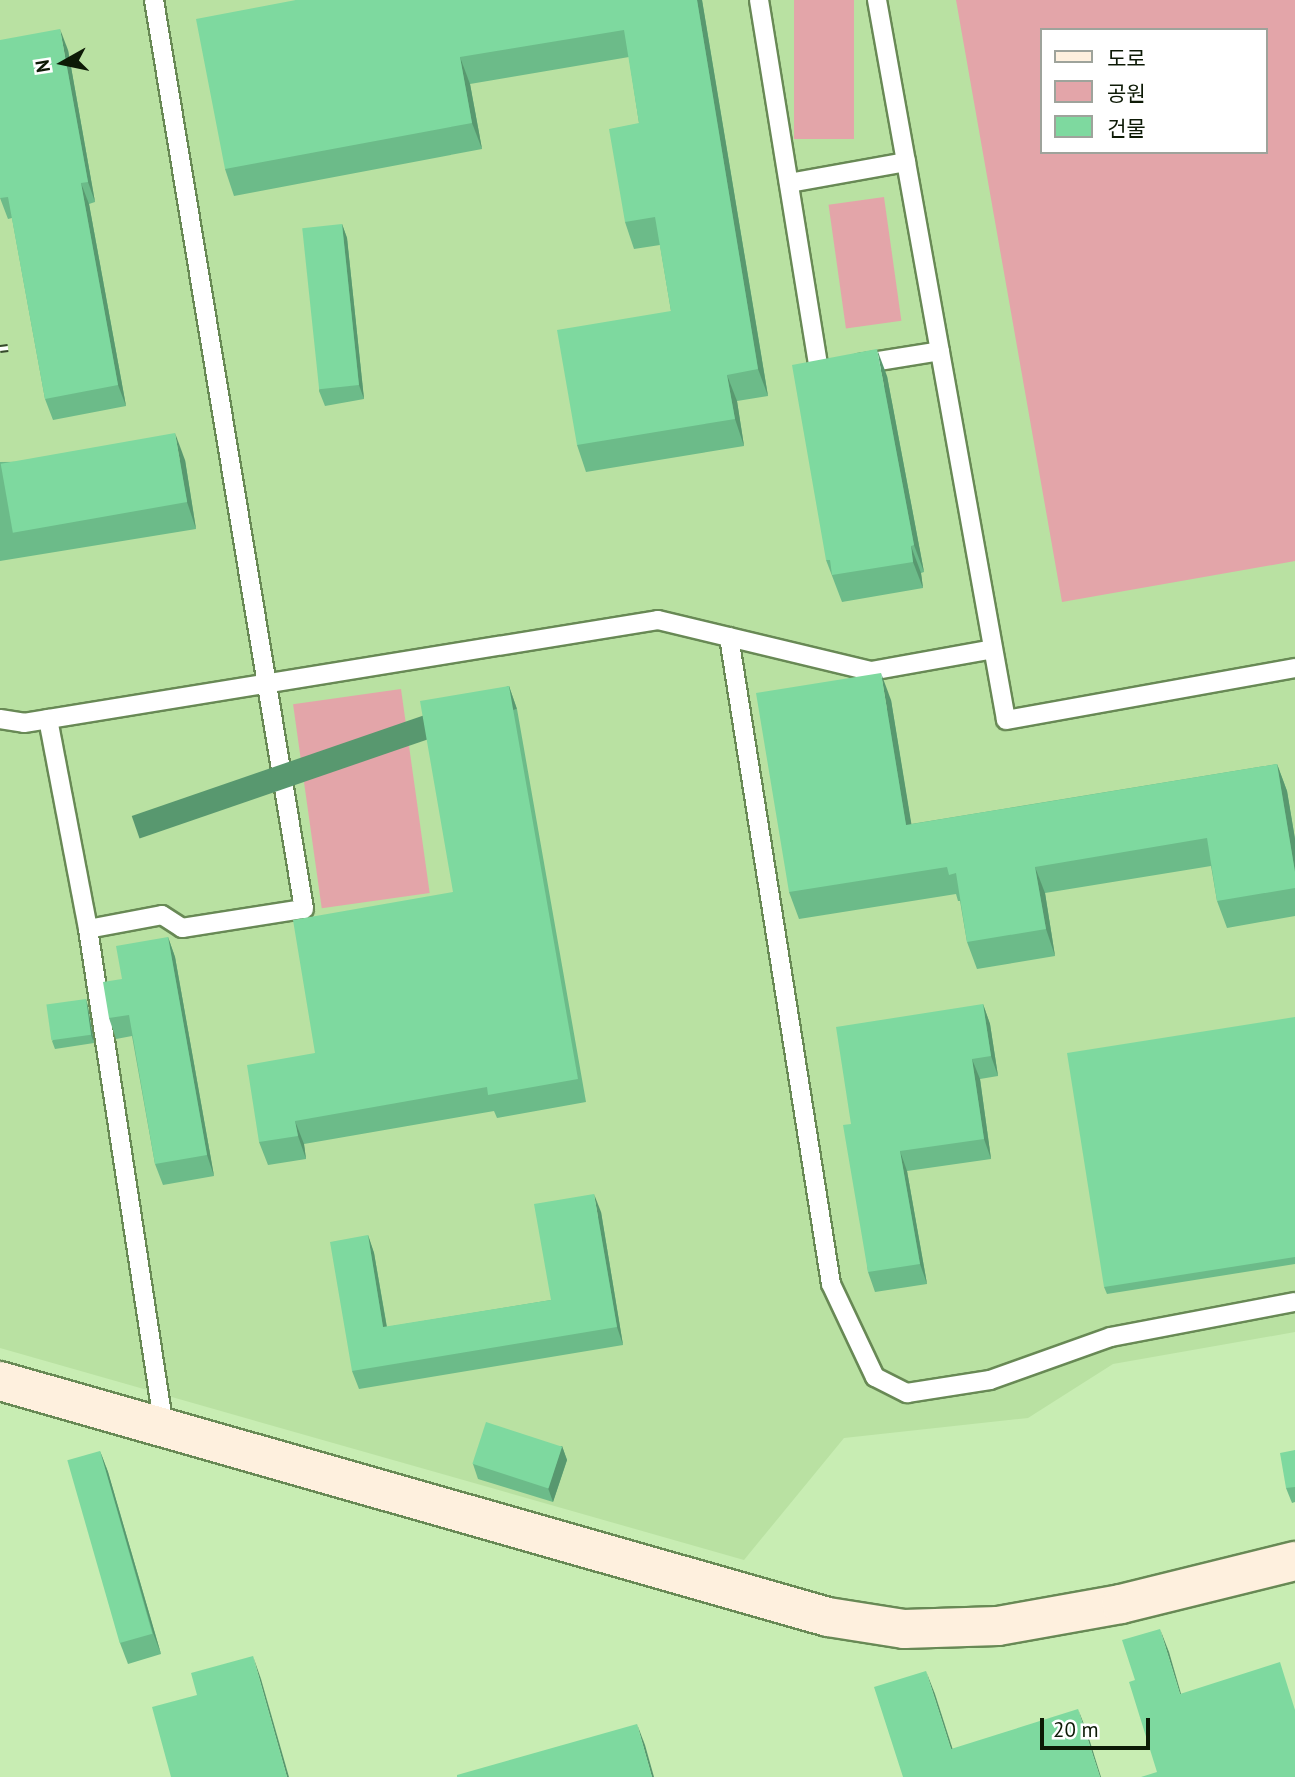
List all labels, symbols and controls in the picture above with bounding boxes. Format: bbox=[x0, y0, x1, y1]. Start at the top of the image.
north arrow bbox=[28, 28, 98, 98]
legend bbox=[1040, 28, 1267, 154]
text: 도로 bbox=[1107, 45, 1146, 72]
text: N bbox=[29, 58, 55, 74]
text: 공원 bbox=[1107, 80, 1146, 107]
text: 건물 bbox=[1107, 115, 1146, 142]
scale bar bbox=[1043, 1704, 1153, 1748]
text: 20 m bbox=[1053, 1716, 1099, 1743]

